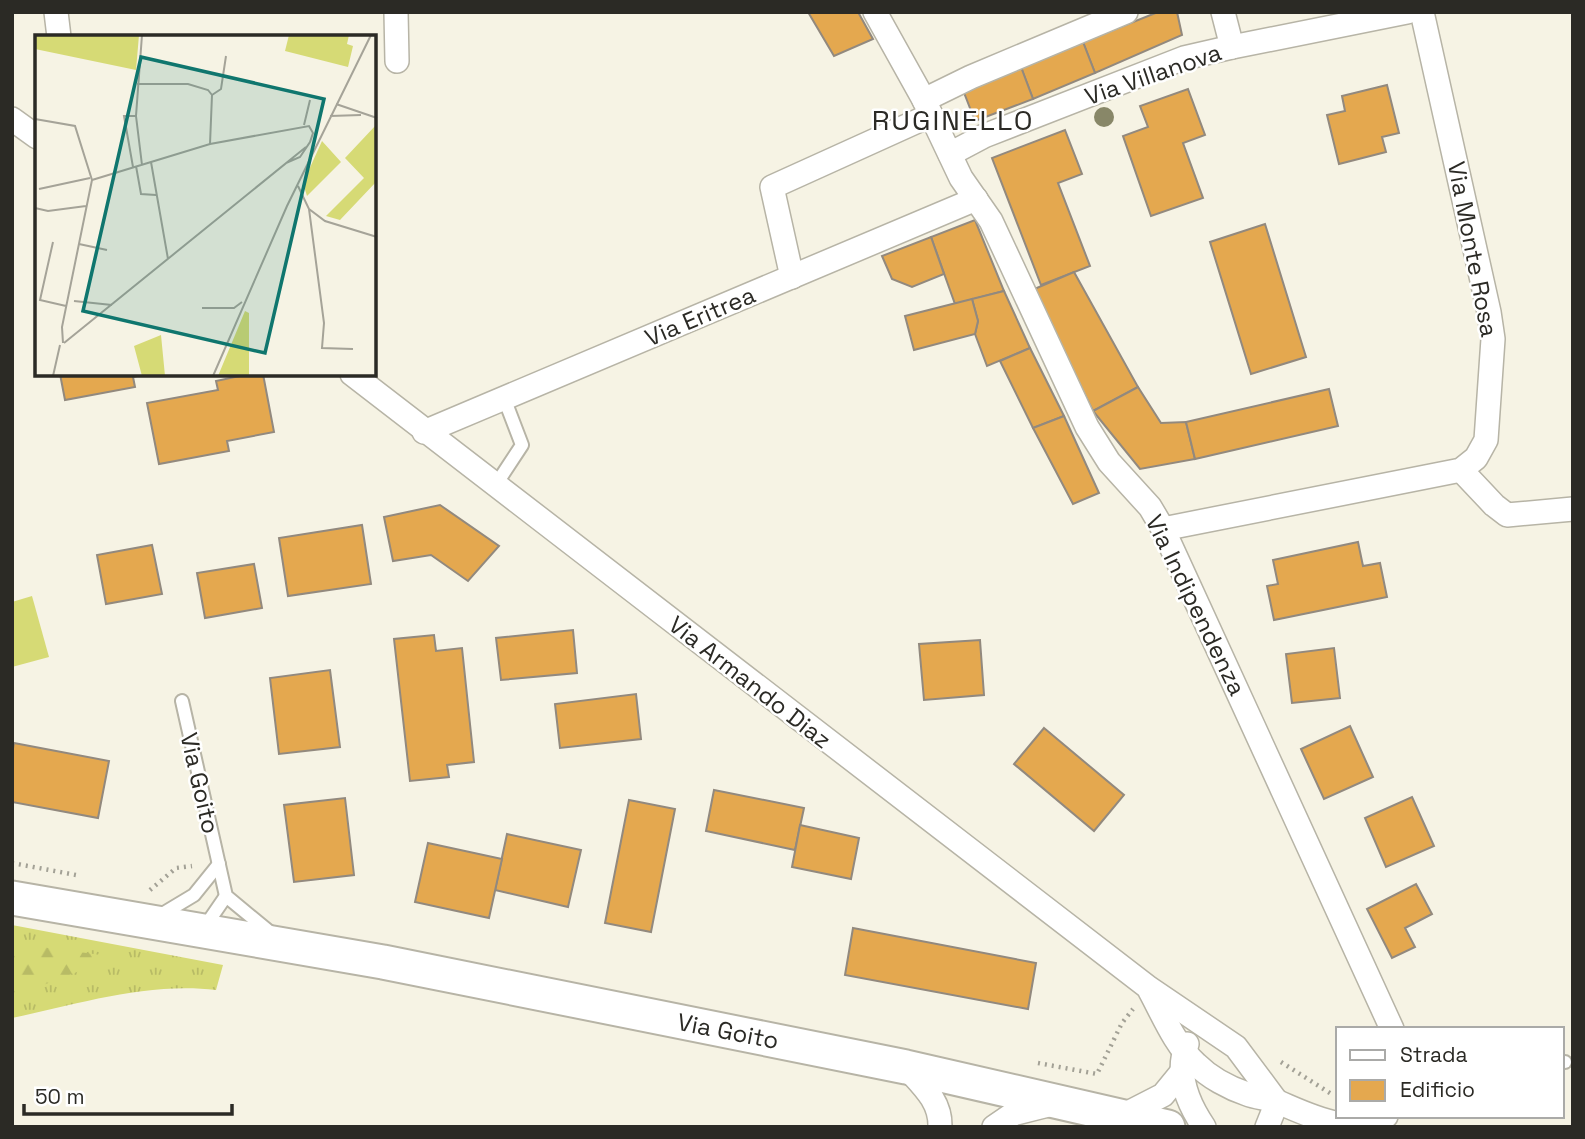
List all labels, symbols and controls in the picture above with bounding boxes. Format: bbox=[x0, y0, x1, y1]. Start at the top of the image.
inset map bbox=[35, 35, 376, 376]
street label: Via Villanova bbox=[1081, 36, 1225, 112]
district label: RUGINELLO bbox=[872, 102, 1034, 138]
street label: Via Monte Rosa bbox=[1441, 159, 1505, 340]
street label: Via Eritrea bbox=[640, 279, 760, 353]
street label: Via Indipendenza bbox=[1139, 509, 1253, 701]
street label: Via Armando Diaz bbox=[662, 609, 838, 755]
street label: Via Goito bbox=[173, 729, 227, 837]
street label: Via Goito bbox=[675, 1006, 781, 1056]
legend bbox=[1336, 1027, 1564, 1118]
text: Strada bbox=[1400, 1041, 1467, 1068]
scale bar bbox=[24, 1072, 233, 1116]
text: Edificio bbox=[1400, 1076, 1475, 1103]
text: 50 m bbox=[35, 1083, 85, 1110]

